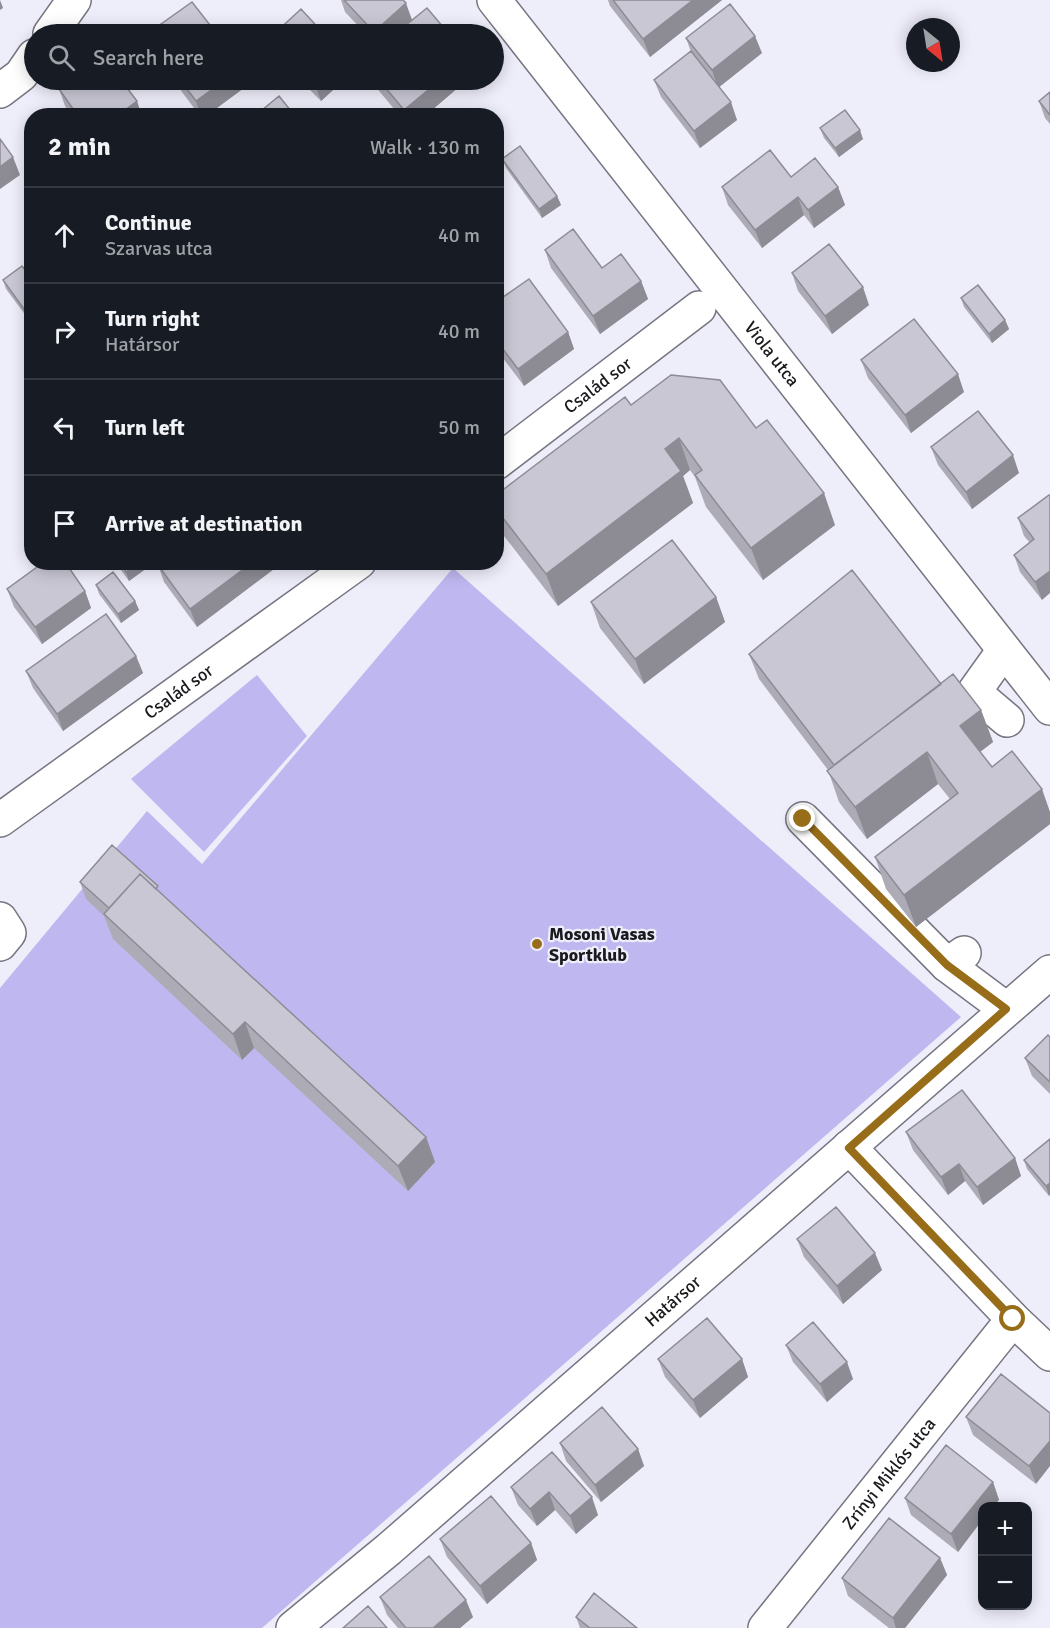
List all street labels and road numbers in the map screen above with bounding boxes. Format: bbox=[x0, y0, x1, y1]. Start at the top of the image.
street label: Viola utca bbox=[740, 317, 804, 391]
street label: Család sor bbox=[559, 352, 636, 418]
street label: Család sor bbox=[140, 659, 218, 724]
street label: Határsor bbox=[640, 1271, 706, 1332]
street label: Zrínyi Miklós utca bbox=[838, 1413, 940, 1534]

